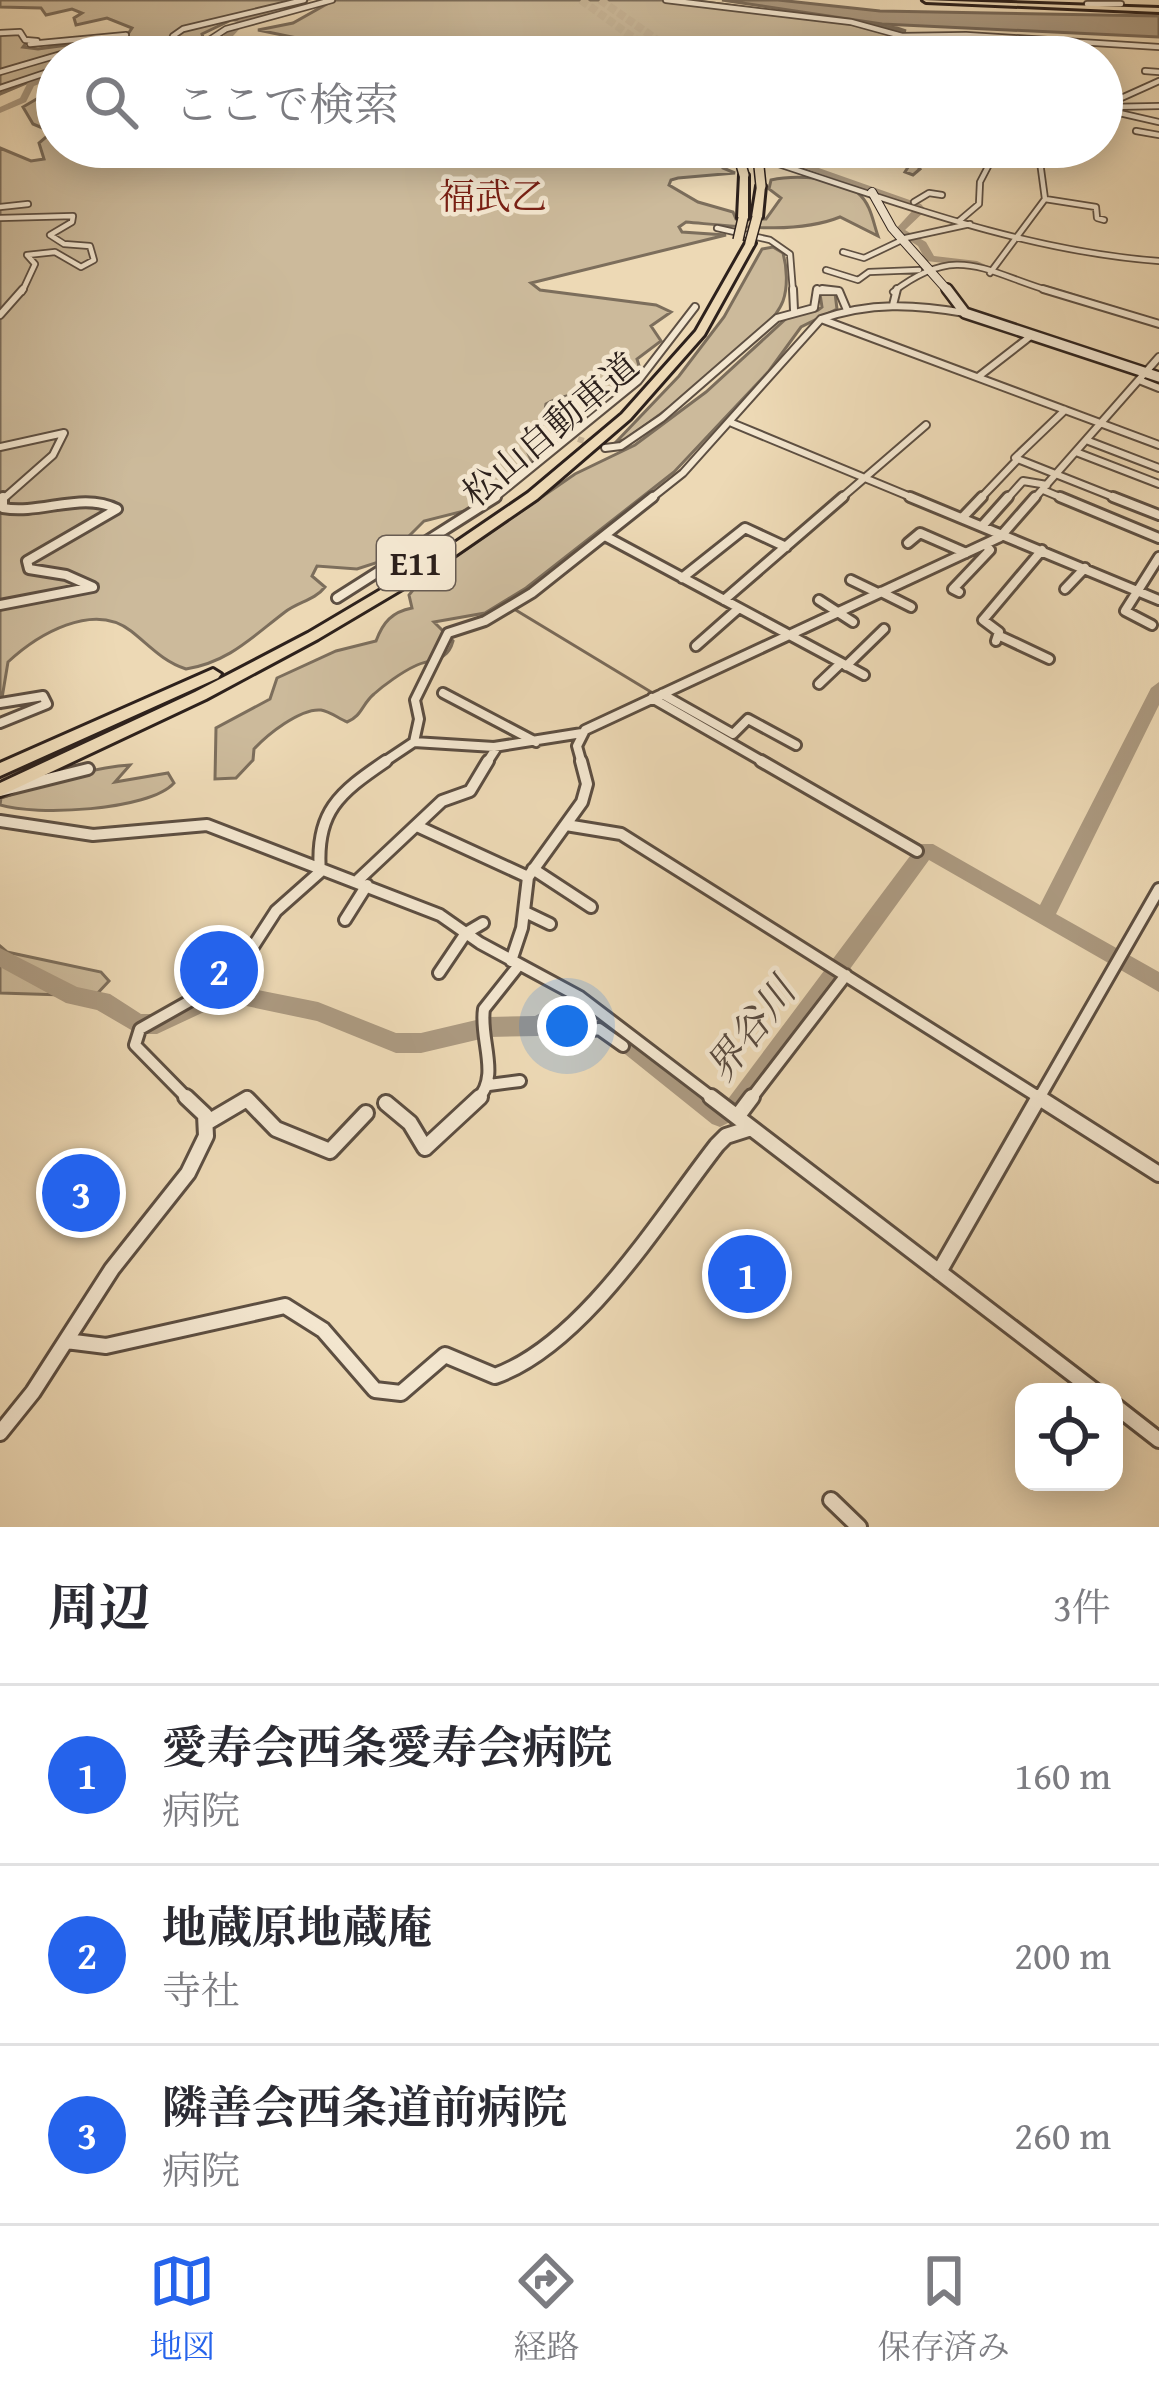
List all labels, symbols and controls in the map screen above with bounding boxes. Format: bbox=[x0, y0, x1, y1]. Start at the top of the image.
search box bbox=[36, 36, 1123, 168]
icon: search bbox=[78, 69, 144, 135]
text: ここで検索 bbox=[174, 71, 399, 136]
district label: 福武乙 bbox=[439, 169, 547, 222]
street label: 松山自動車道 bbox=[450, 339, 649, 518]
road number: E11 bbox=[377, 536, 455, 590]
pin: 2 bbox=[180, 925, 258, 1015]
water label: 界谷川 bbox=[691, 962, 811, 1092]
your location bbox=[537, 996, 597, 1056]
pin: 3 bbox=[42, 1148, 120, 1238]
pin: 1 bbox=[708, 1229, 786, 1319]
map controls bbox=[1015, 1383, 1123, 1491]
button: locate bbox=[1015, 1383, 1123, 1491]
text: 周辺 bbox=[48, 1569, 150, 1644]
text: 3件 bbox=[1053, 1578, 1111, 1635]
text: 愛寿会西条愛寿会病院 bbox=[162, 1714, 612, 1779]
text: 1 bbox=[77, 1746, 97, 1803]
text: 160 m bbox=[1014, 1746, 1111, 1803]
text: 病院 bbox=[162, 1781, 240, 1838]
text: 地蔵原地蔵庵 bbox=[162, 1894, 432, 1959]
text: 2 bbox=[77, 1926, 97, 1983]
text: 200 m bbox=[1014, 1926, 1111, 1983]
text: 寺社 bbox=[162, 1961, 240, 2018]
text: 隣善会西条道前病院 bbox=[162, 2074, 567, 2139]
text: 3 bbox=[77, 2106, 97, 2163]
text: 260 m bbox=[1014, 2106, 1111, 2163]
text: 病院 bbox=[162, 2141, 240, 2198]
tab: 地図 bbox=[149, 2248, 215, 2370]
tab: 経路 bbox=[513, 2248, 579, 2370]
tab: 保存済み bbox=[878, 2248, 1010, 2370]

